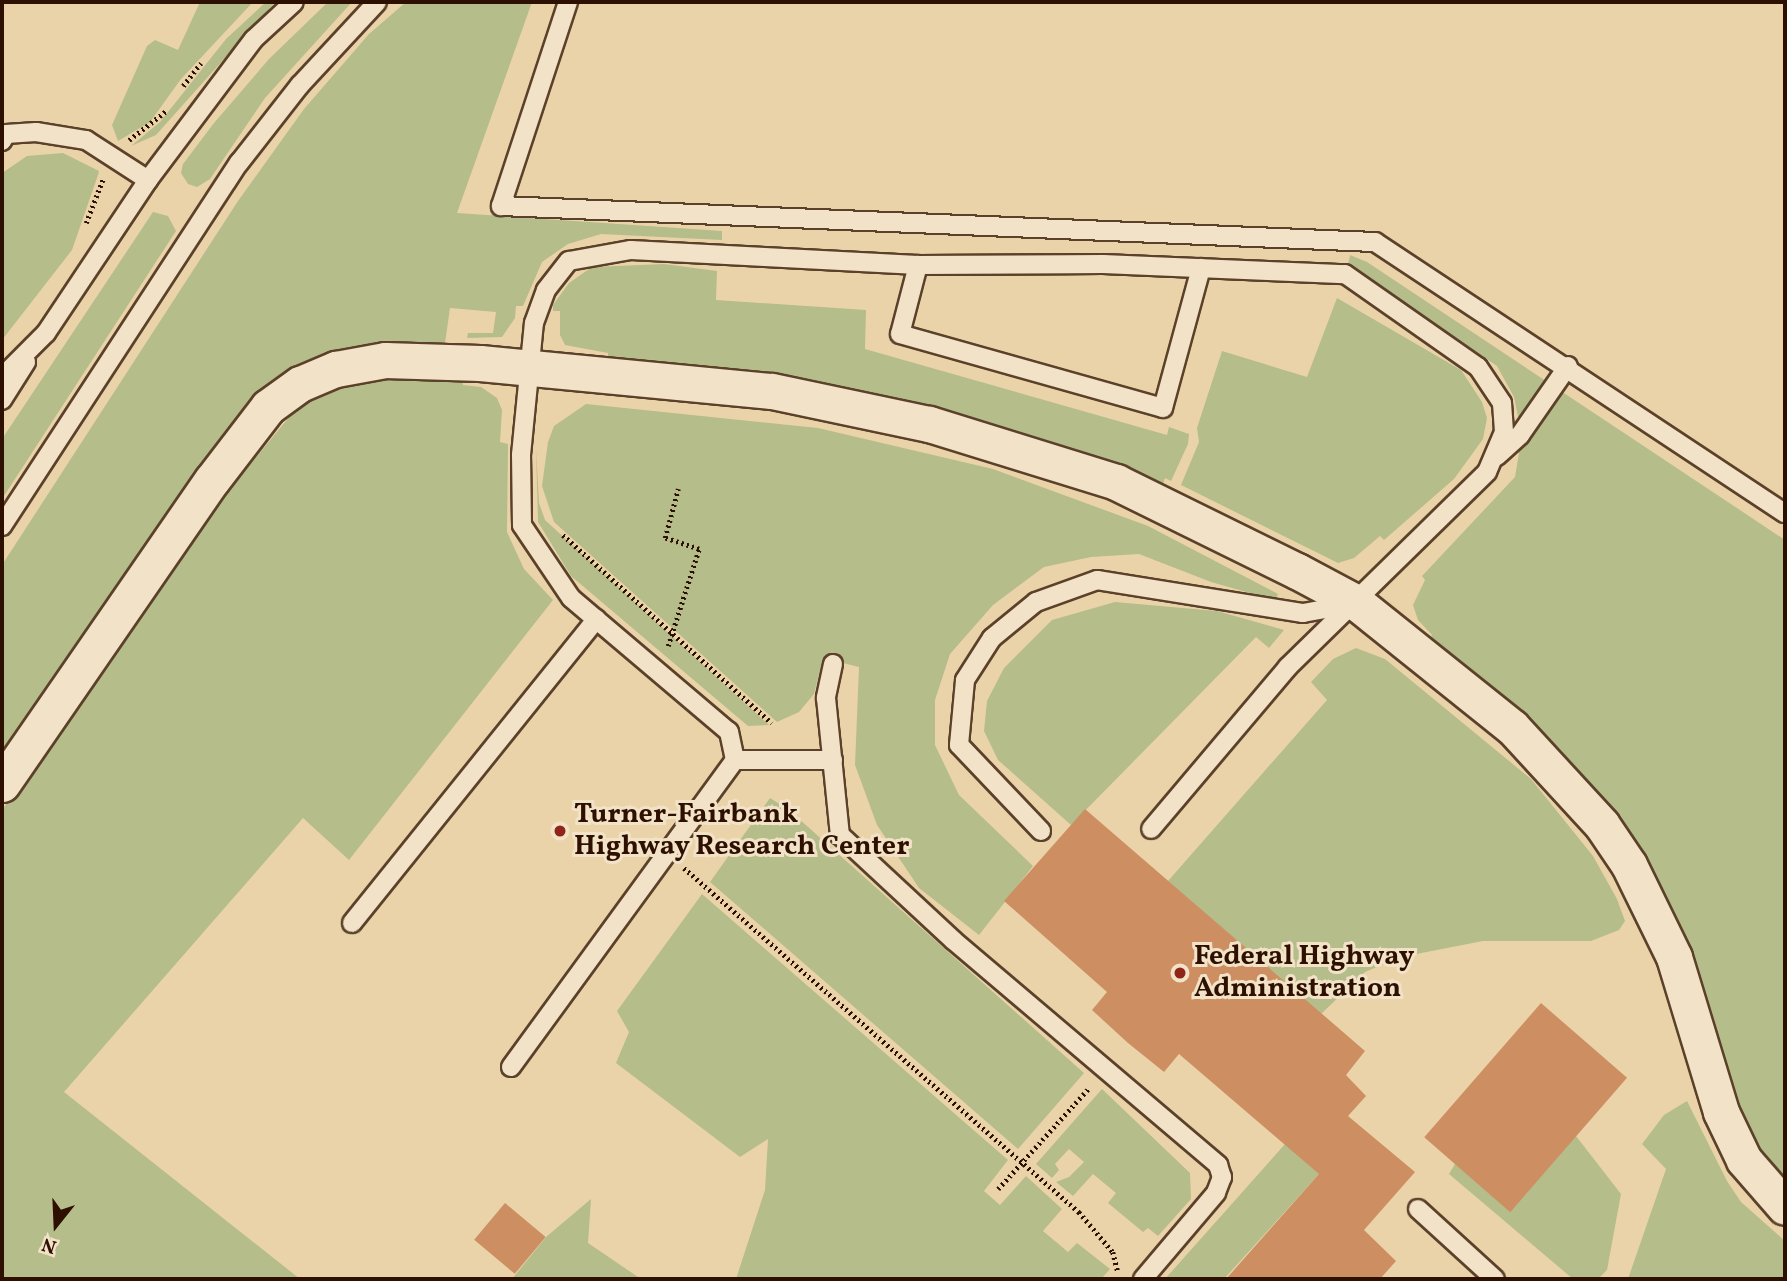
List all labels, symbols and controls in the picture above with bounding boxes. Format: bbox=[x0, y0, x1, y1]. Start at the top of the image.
place label: Turner-Fairbank Highway Research Center bbox=[574, 798, 910, 864]
marker: Turner-Fairbank Highway Research Center bbox=[552, 823, 568, 839]
place label: Federal Highway Administration bbox=[1194, 940, 1414, 1006]
marker: Federal Highway Administration bbox=[1172, 965, 1188, 981]
north arrow bbox=[21, 1190, 91, 1260]
text: N bbox=[39, 1230, 60, 1259]

